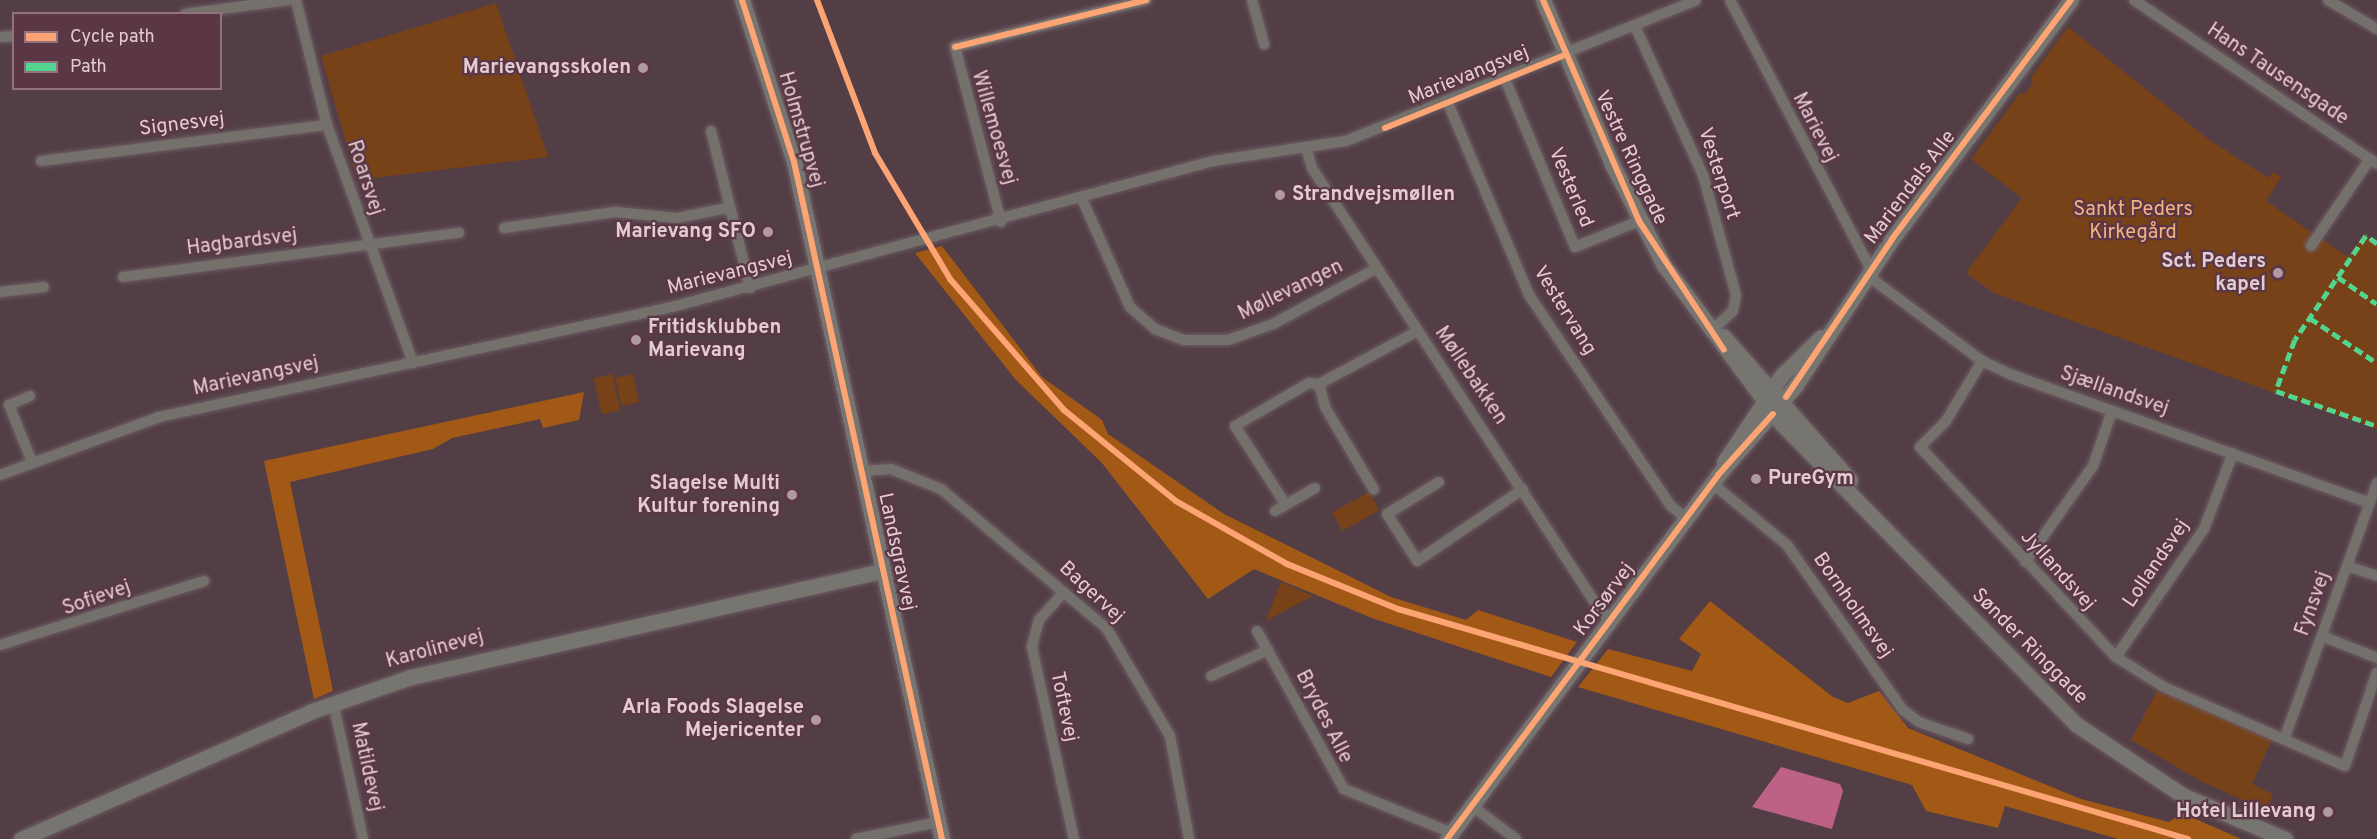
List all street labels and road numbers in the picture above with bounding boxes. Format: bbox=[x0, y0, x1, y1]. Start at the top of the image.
street label: Hans Tausensgade bbox=[2201, 19, 2353, 131]
street label: Marievangsvej bbox=[1405, 41, 1533, 111]
street label: Willemoesvej bbox=[965, 68, 1021, 188]
street label: Holmstrupvej bbox=[772, 69, 828, 191]
street label: Vestre Ringgade bbox=[1588, 87, 1672, 229]
street label: Marievej bbox=[1786, 89, 1842, 167]
street label: Signesvej bbox=[138, 108, 226, 142]
street label: Vesterport bbox=[1692, 125, 1744, 223]
street label: Mariendals Alle bbox=[1860, 126, 1962, 250]
street label: Roarsvej bbox=[341, 137, 387, 219]
street label: Vesterled bbox=[1542, 144, 1598, 232]
street label: Hagbardsvej bbox=[185, 224, 299, 262]
street label: Marievangsvej bbox=[665, 247, 795, 301]
street label: Møllevangen bbox=[1235, 255, 1347, 327]
street label: Vestervang bbox=[1527, 262, 1601, 360]
street label: Møllebakken bbox=[1428, 322, 1512, 430]
street label: Marievangsvej bbox=[191, 352, 321, 402]
street label: Sjællandsvej bbox=[2057, 362, 2171, 422]
street label: Landsgravvej bbox=[872, 491, 920, 613]
street label: Lollandsvej bbox=[2119, 515, 2195, 613]
street label: Jyllandsvej bbox=[2014, 526, 2100, 616]
street label: Bornholmsvej bbox=[1807, 549, 1897, 663]
street label: Bagervej bbox=[1053, 557, 1129, 629]
street label: Korsørvej bbox=[1570, 559, 1640, 641]
street label: Fynsvej bbox=[2291, 568, 2337, 640]
street label: Sofievej bbox=[60, 576, 134, 622]
street label: Sønder Ringgade bbox=[1966, 584, 2092, 710]
street label: Karolinevej bbox=[383, 625, 487, 675]
street label: Brydes Alle bbox=[1289, 666, 1357, 768]
street label: Toftevej bbox=[1044, 670, 1082, 744]
street label: Matildevej bbox=[345, 720, 387, 814]

